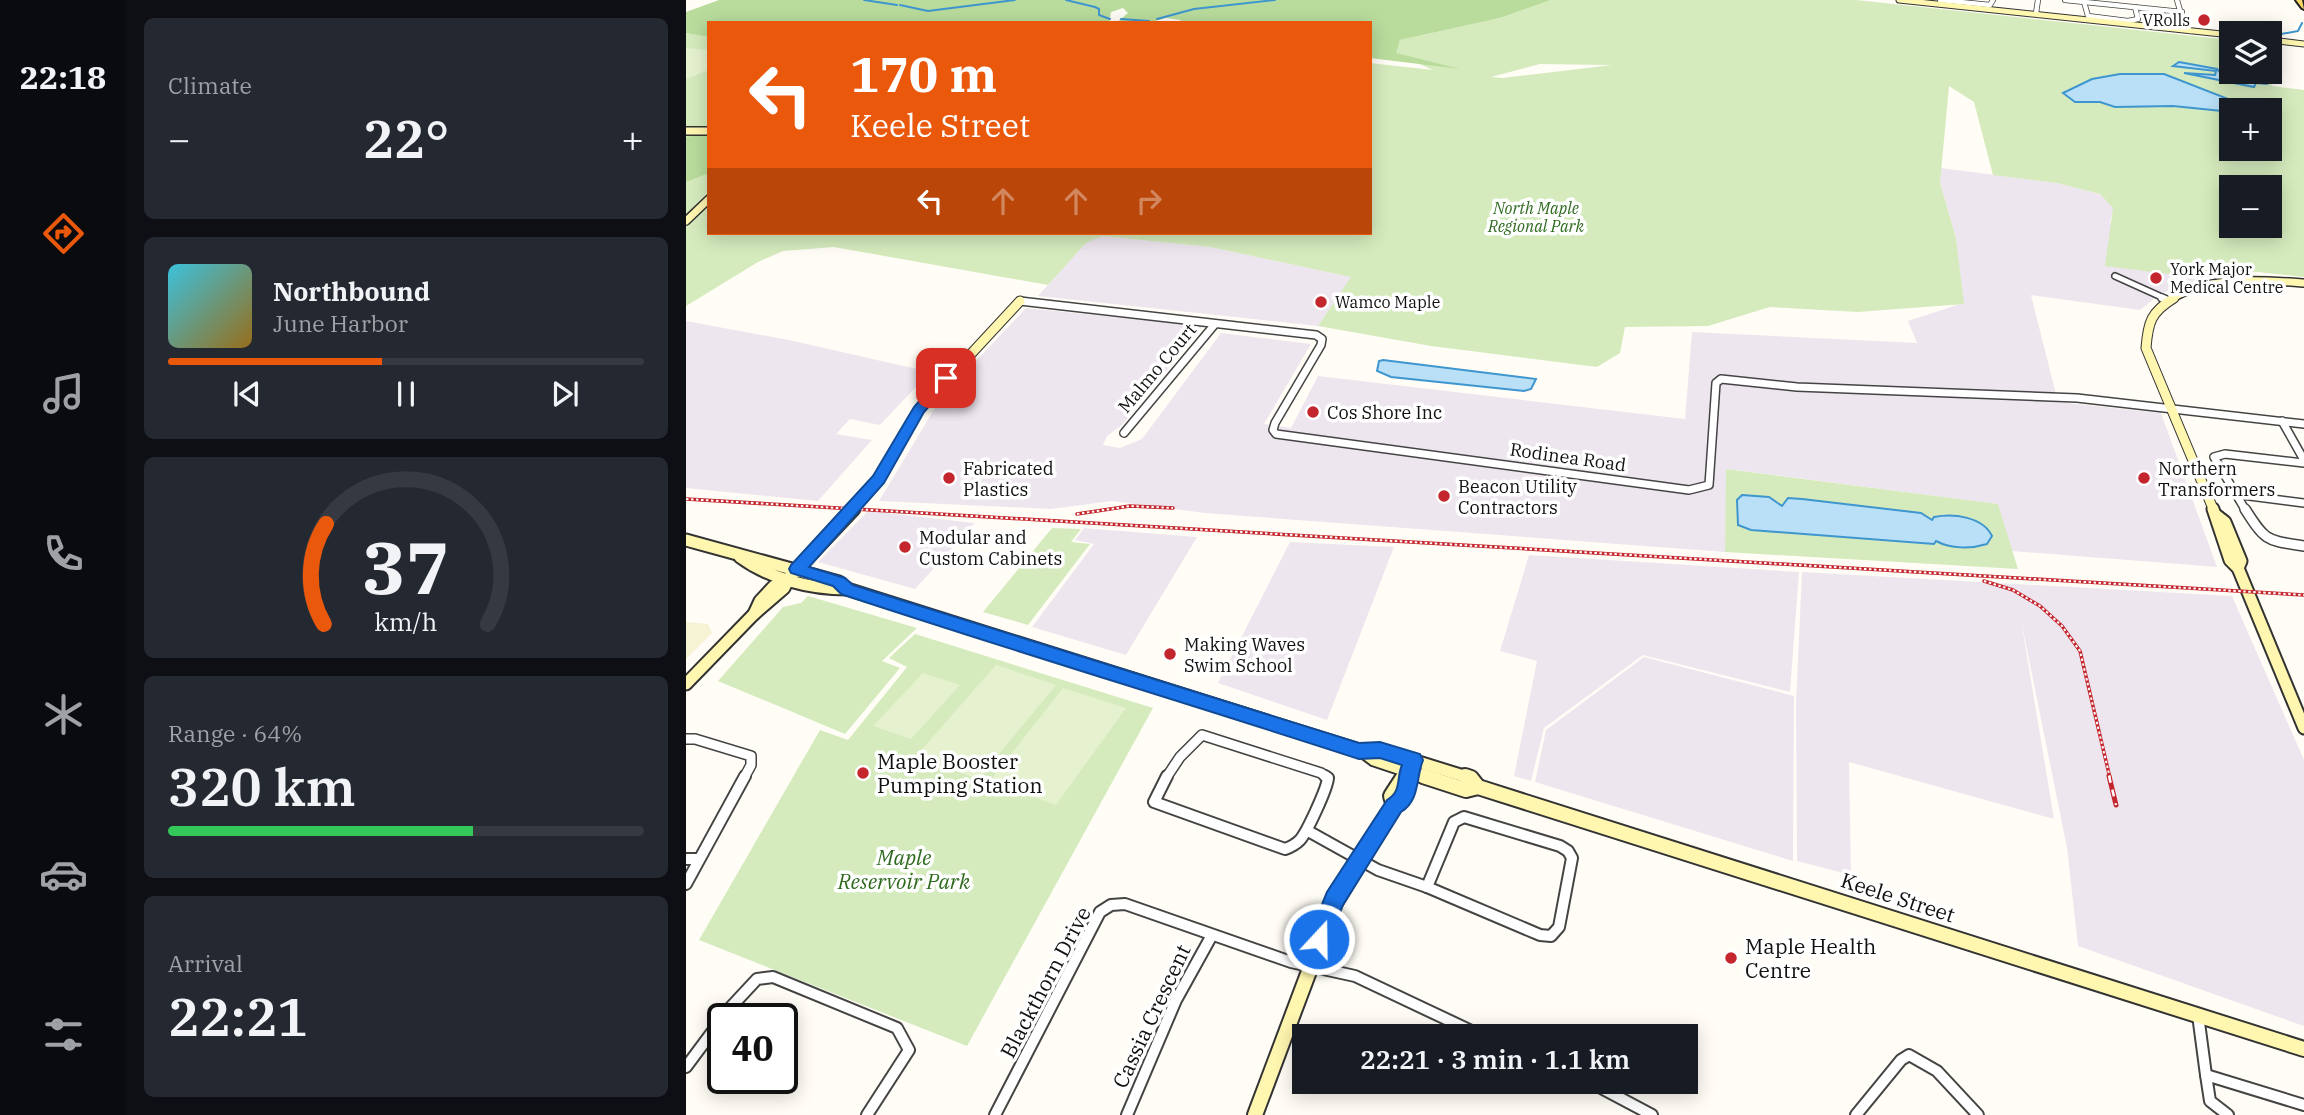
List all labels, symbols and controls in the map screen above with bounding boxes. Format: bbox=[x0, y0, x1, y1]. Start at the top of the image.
place label: VRolls bbox=[2142, 10, 2190, 30]
marker: VRolls bbox=[2196, 12, 2212, 28]
map controls bbox=[2219, 21, 2282, 238]
button: layers bbox=[2219, 21, 2282, 84]
text: 170 m bbox=[850, 42, 997, 105]
icon: left bbox=[735, 49, 826, 140]
text: 22:18 bbox=[20, 56, 106, 98]
text: Climate bbox=[168, 70, 252, 100]
button: + bbox=[2219, 98, 2282, 161]
text: Keele Street bbox=[850, 104, 1030, 146]
text: 22° bbox=[363, 105, 449, 172]
text: − bbox=[168, 114, 191, 163]
text: + bbox=[621, 114, 644, 163]
button: − bbox=[2219, 175, 2282, 238]
icon: left bbox=[911, 182, 949, 220]
icon: ahead bbox=[984, 182, 1022, 220]
icon: ahead bbox=[1057, 182, 1095, 220]
icon: right bbox=[1130, 182, 1168, 220]
park label: North Maple Regional Park bbox=[1487, 198, 1585, 236]
icon: directions bbox=[39, 209, 88, 258]
place label: York Major Medical Centre bbox=[2170, 259, 2283, 297]
marker: York Major Medical Centre bbox=[2148, 270, 2164, 286]
text: Northbound bbox=[273, 274, 430, 308]
place label: Wamco Maple bbox=[1335, 292, 1440, 312]
marker: Wamco Maple bbox=[1313, 294, 1329, 310]
text: June Harbor bbox=[273, 308, 408, 338]
street label: Malmo Court bbox=[1113, 319, 1201, 417]
pin bbox=[916, 348, 976, 408]
icon: arrive bbox=[927, 359, 965, 397]
icon: music bbox=[39, 369, 88, 418]
icon: previous bbox=[228, 375, 266, 413]
icon: pause bbox=[387, 375, 425, 413]
icon: next bbox=[546, 375, 584, 413]
place label: Cos Shore Inc bbox=[1327, 401, 1442, 424]
marker: Cos Shore Inc bbox=[1305, 404, 1321, 420]
street label: Rodinea Road bbox=[1508, 437, 1628, 477]
place label: Fabricated Plastics bbox=[963, 457, 1054, 501]
place label: Northern Transformers bbox=[2158, 457, 2275, 501]
marker: Fabricated Plastics bbox=[941, 470, 957, 486]
marker: Northern Transformers bbox=[2136, 470, 2152, 486]
place label: Beacon Utility Contractors bbox=[1458, 475, 1577, 519]
marker: Beacon Utility Contractors bbox=[1436, 488, 1452, 504]
text: 37 bbox=[362, 519, 450, 614]
place label: Modular and Custom Cabinets bbox=[919, 526, 1062, 570]
icon: phone bbox=[39, 529, 88, 578]
marker: Modular and Custom Cabinets bbox=[897, 539, 913, 555]
text: km/h bbox=[374, 604, 438, 637]
place label: Making Waves Swim School bbox=[1184, 633, 1305, 677]
marker: Making Waves Swim School bbox=[1162, 646, 1178, 662]
icon: climate bbox=[39, 690, 88, 739]
text: Range · 64% bbox=[168, 718, 302, 748]
place label: Maple Booster Pumping Station bbox=[877, 747, 1043, 799]
text: 320 km bbox=[168, 753, 356, 820]
marker: Maple Booster Pumping Station bbox=[855, 765, 871, 781]
park label: Maple Reservoir Park bbox=[837, 843, 971, 895]
icon: car bbox=[39, 850, 88, 899]
street label: Keele Street bbox=[1837, 865, 1959, 929]
street label: Blackthorn Drive bbox=[993, 901, 1097, 1063]
position arrow bbox=[1282, 902, 1356, 976]
place label: Maple Health Centre bbox=[1745, 932, 1876, 984]
street label: Cassia Crescent bbox=[1106, 940, 1196, 1092]
text: Arrival bbox=[168, 948, 243, 978]
marker: Maple Health Centre bbox=[1723, 950, 1739, 966]
text: 22:21 bbox=[168, 983, 308, 1050]
speed limit sign: 40 bbox=[707, 1003, 798, 1094]
icon: filters bbox=[39, 1010, 88, 1059]
text: 22:21 · 3 min · 1.1 km bbox=[1360, 1042, 1630, 1076]

